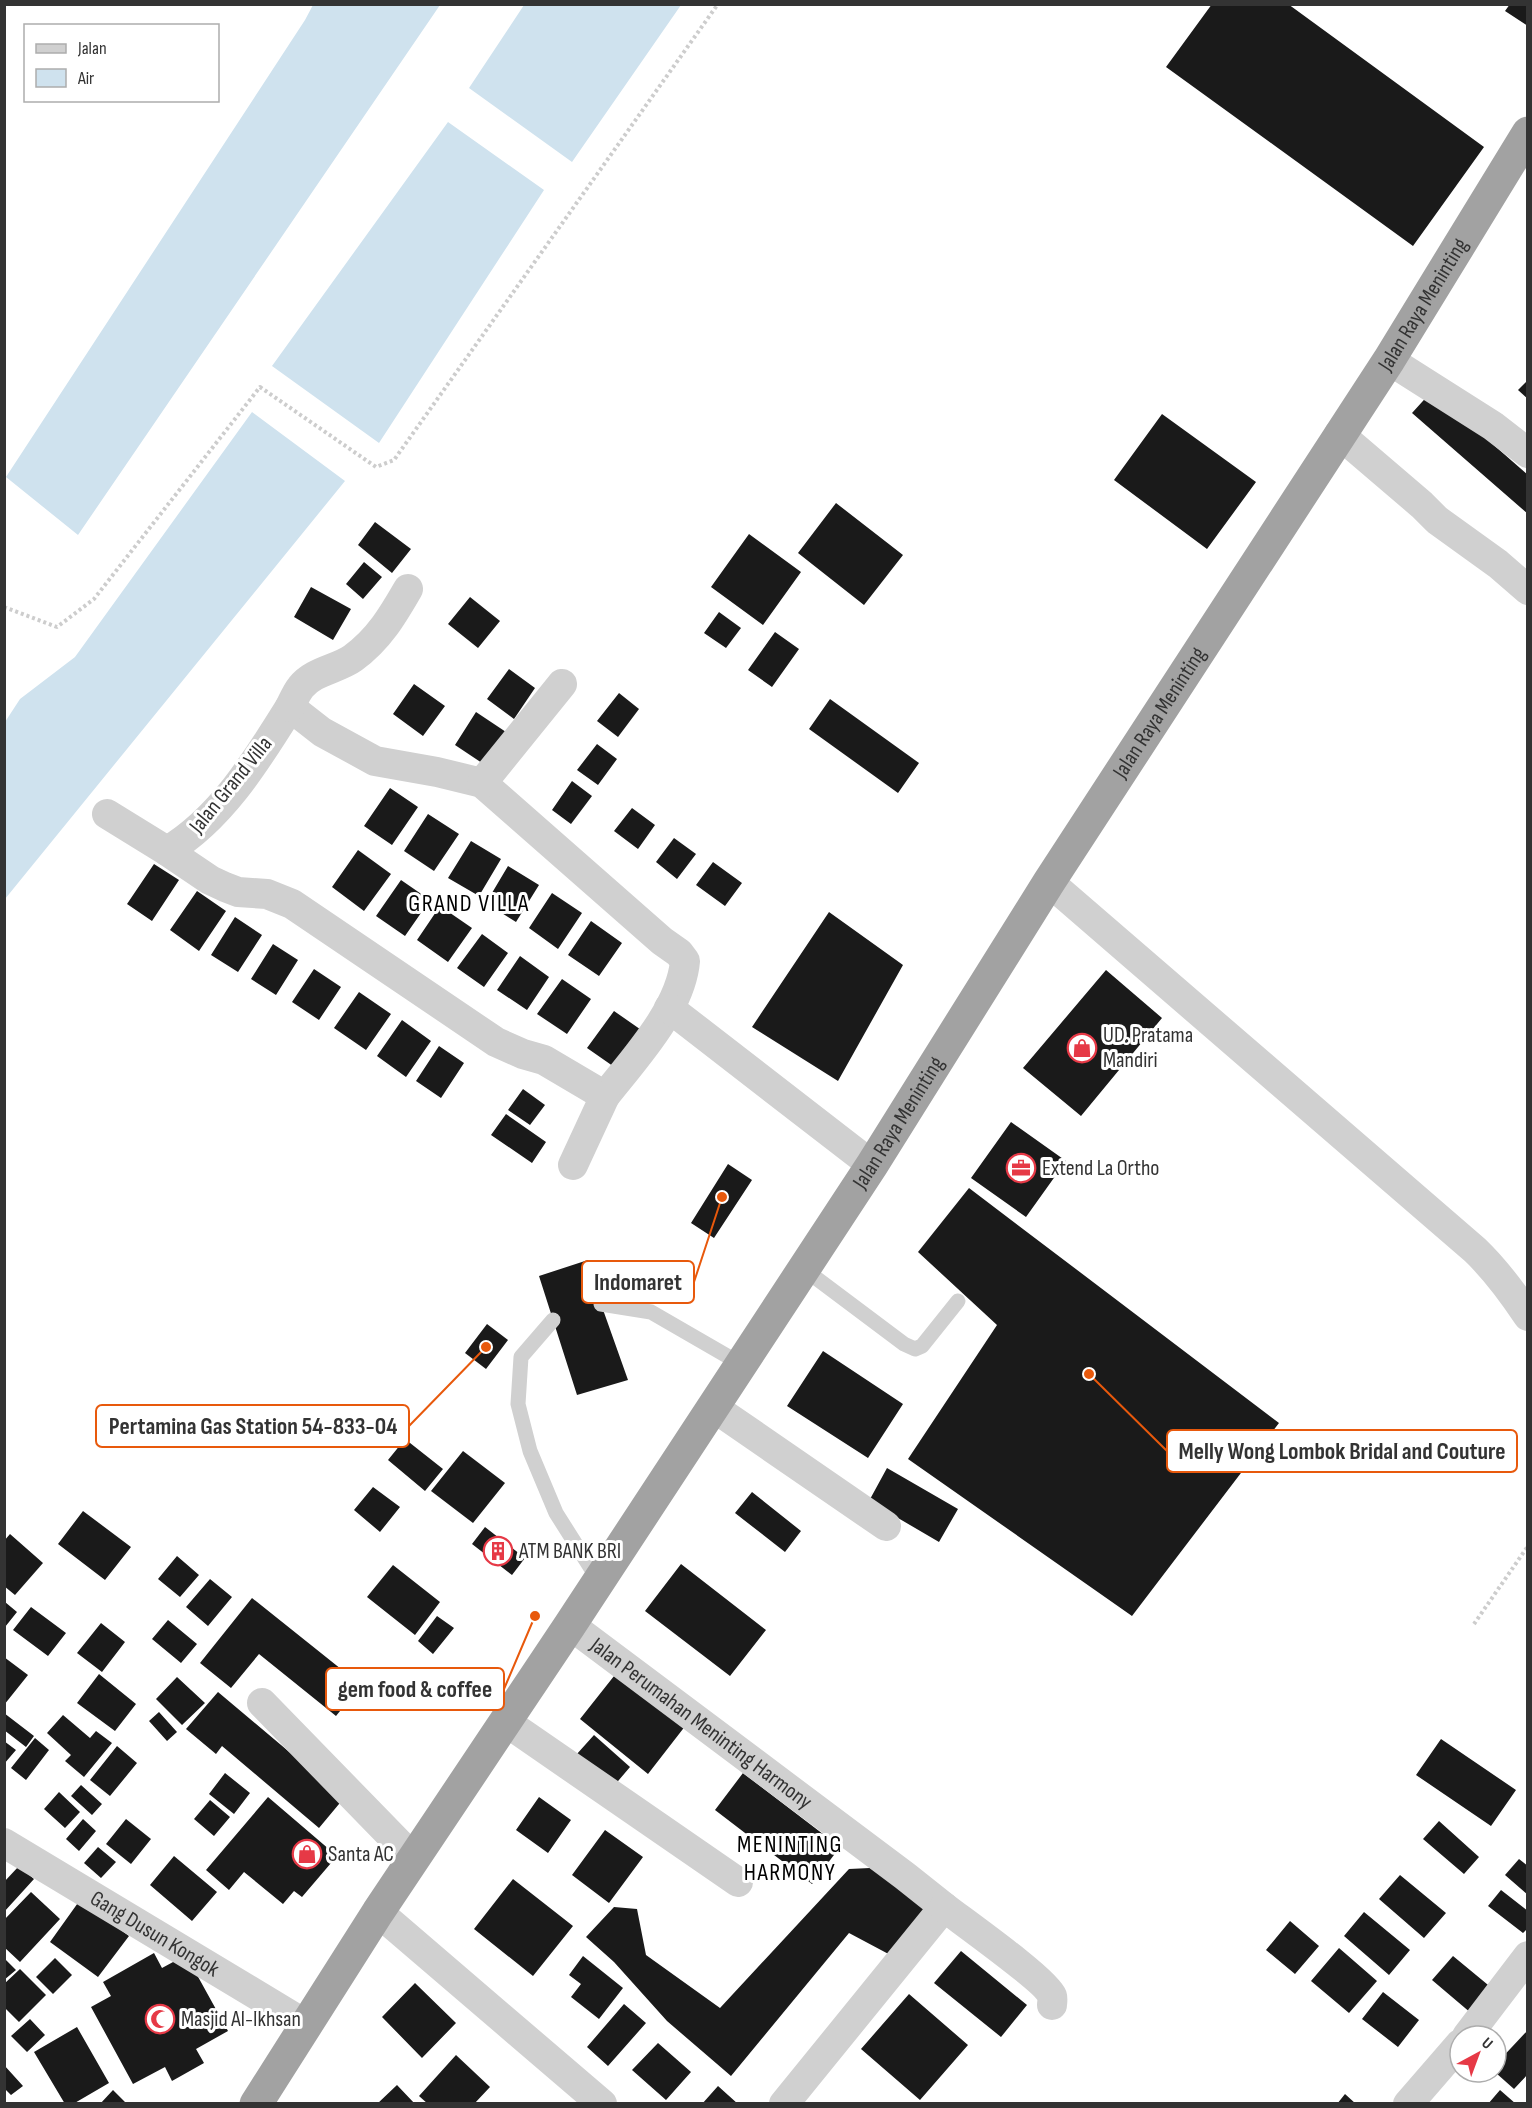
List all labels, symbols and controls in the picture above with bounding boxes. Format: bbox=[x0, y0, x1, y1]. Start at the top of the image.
legend bbox=[24, 24, 219, 102]
text: Jalan bbox=[77, 38, 107, 59]
text: Air bbox=[77, 68, 94, 89]
street label: Jalan Raya Meninting bbox=[1372, 233, 1474, 377]
street label: Jalan Raya Meninting bbox=[1106, 642, 1212, 784]
street label: Jalan Grand Villa bbox=[183, 731, 278, 840]
district label: GRAND VILLA bbox=[408, 889, 530, 918]
place label: UD. Pratama Mandiri bbox=[1103, 1022, 1193, 1074]
shop icon: UD. Pratama Mandiri bbox=[1066, 1032, 1098, 1064]
street label: Jalan Raya Meninting bbox=[846, 1051, 950, 1195]
office icon: Extend La Ortho bbox=[1005, 1152, 1037, 1184]
place label: Extend La Ortho bbox=[1042, 1155, 1159, 1182]
callout: Indomaret bbox=[582, 1261, 694, 1303]
text: Indomaret bbox=[594, 1268, 682, 1297]
callout: Pertamina Gas Station 54-833-04 bbox=[96, 1405, 409, 1447]
text: Pertamina Gas Station 54-833-04 bbox=[109, 1412, 397, 1441]
callout: Melly Wong Lombok Bridal and Couture bbox=[1167, 1430, 1517, 1472]
text: Melly Wong Lombok Bridal and Couture bbox=[1179, 1437, 1505, 1466]
building icon: ATM BANK BRI bbox=[482, 1535, 514, 1567]
place label: ATM BANK BRI bbox=[518, 1538, 621, 1565]
street label: Jalan Perumahan Meninting Harmony bbox=[584, 1631, 818, 1815]
callout: gem food & coffee bbox=[326, 1668, 504, 1710]
text: gem food & coffee bbox=[338, 1675, 492, 1704]
district label: MENINTING HARMONY bbox=[737, 1830, 843, 1887]
shop icon: Santa AC bbox=[291, 1838, 323, 1870]
place label: Santa AC bbox=[328, 1841, 394, 1868]
street label: Gang Dusun Kongok bbox=[86, 1885, 225, 1983]
mosque icon: Masjid Al-Ikhsan bbox=[144, 2003, 176, 2035]
place label: Masjid Al-Ikhsan bbox=[181, 2006, 301, 2033]
north arrow bbox=[1448, 2024, 1508, 2084]
text: U bbox=[1477, 2034, 1496, 2054]

